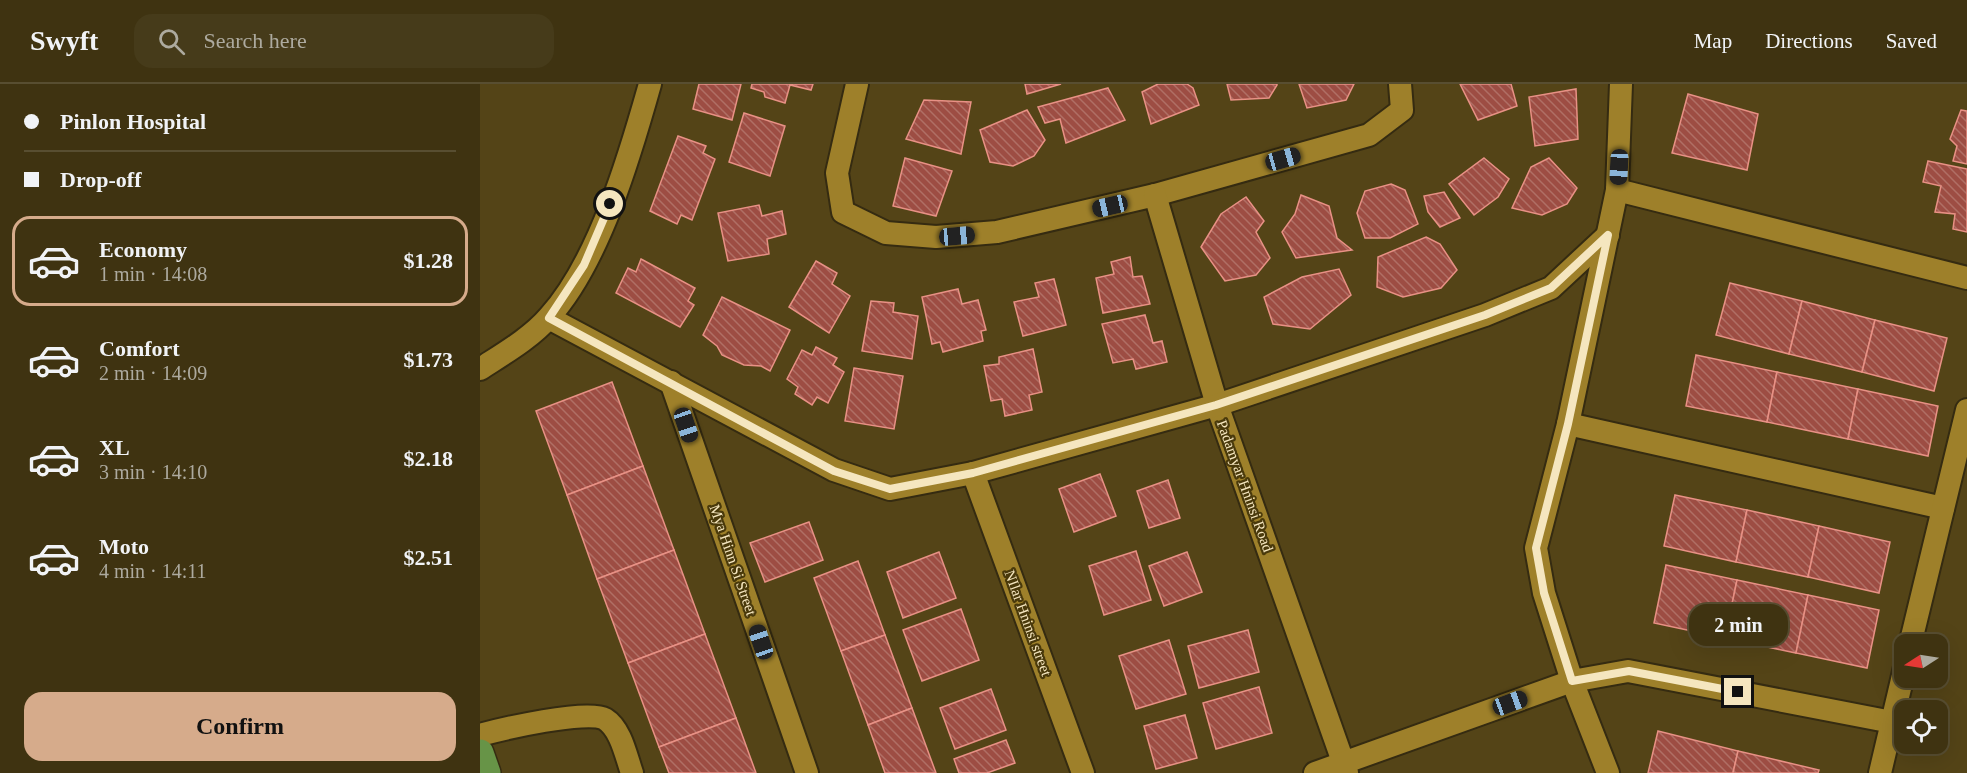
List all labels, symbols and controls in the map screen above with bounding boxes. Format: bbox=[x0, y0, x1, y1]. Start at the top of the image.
search box bbox=[134, 14, 554, 68]
text: Swyft bbox=[30, 25, 98, 56]
icon: search bbox=[155, 25, 188, 58]
text: Search here bbox=[203, 28, 307, 53]
text: Map bbox=[1694, 29, 1732, 53]
text: Directions bbox=[1765, 29, 1853, 53]
text: Saved bbox=[1886, 29, 1937, 53]
text: Pinlon Hospital bbox=[60, 109, 206, 134]
car bbox=[1263, 145, 1303, 173]
car bbox=[1609, 149, 1629, 185]
text: Drop-off bbox=[60, 167, 141, 192]
route start bbox=[596, 190, 623, 217]
car bbox=[1090, 193, 1130, 219]
car bbox=[938, 225, 976, 247]
icon: car bbox=[27, 234, 81, 288]
text: Economy bbox=[99, 237, 187, 262]
text: $1.28 bbox=[404, 248, 453, 273]
text: 1 min · 14:08 bbox=[99, 263, 207, 285]
icon: car bbox=[27, 333, 81, 387]
text: Comfort bbox=[99, 336, 180, 361]
text: $1.73 bbox=[404, 347, 453, 372]
text: 2 min · 14:09 bbox=[99, 362, 207, 384]
car bbox=[672, 405, 700, 445]
street label: Padamyar Hninsi Road bbox=[1214, 418, 1276, 555]
icon: car bbox=[27, 432, 81, 486]
text: XL bbox=[99, 435, 130, 460]
text: $2.18 bbox=[404, 446, 453, 471]
text: 3 min · 14:10 bbox=[99, 461, 207, 483]
street label: Mya Hinn Si Street bbox=[707, 502, 760, 618]
icon: car bbox=[27, 531, 81, 585]
text: Moto bbox=[99, 534, 149, 559]
text: $2.51 bbox=[404, 545, 453, 570]
text: 4 min · 14:11 bbox=[99, 560, 207, 582]
street label: NIlar Hninsi street bbox=[1001, 568, 1055, 679]
callout: 2 min bbox=[1688, 605, 1788, 647]
text: 2 min bbox=[1714, 614, 1763, 636]
car bbox=[747, 622, 775, 662]
north arrow bbox=[1894, 634, 1948, 688]
map controls bbox=[1894, 634, 1948, 754]
route end bbox=[1724, 678, 1751, 705]
car bbox=[1490, 688, 1530, 718]
button: Confirm bbox=[24, 692, 456, 761]
button: locate bbox=[1894, 700, 1948, 754]

